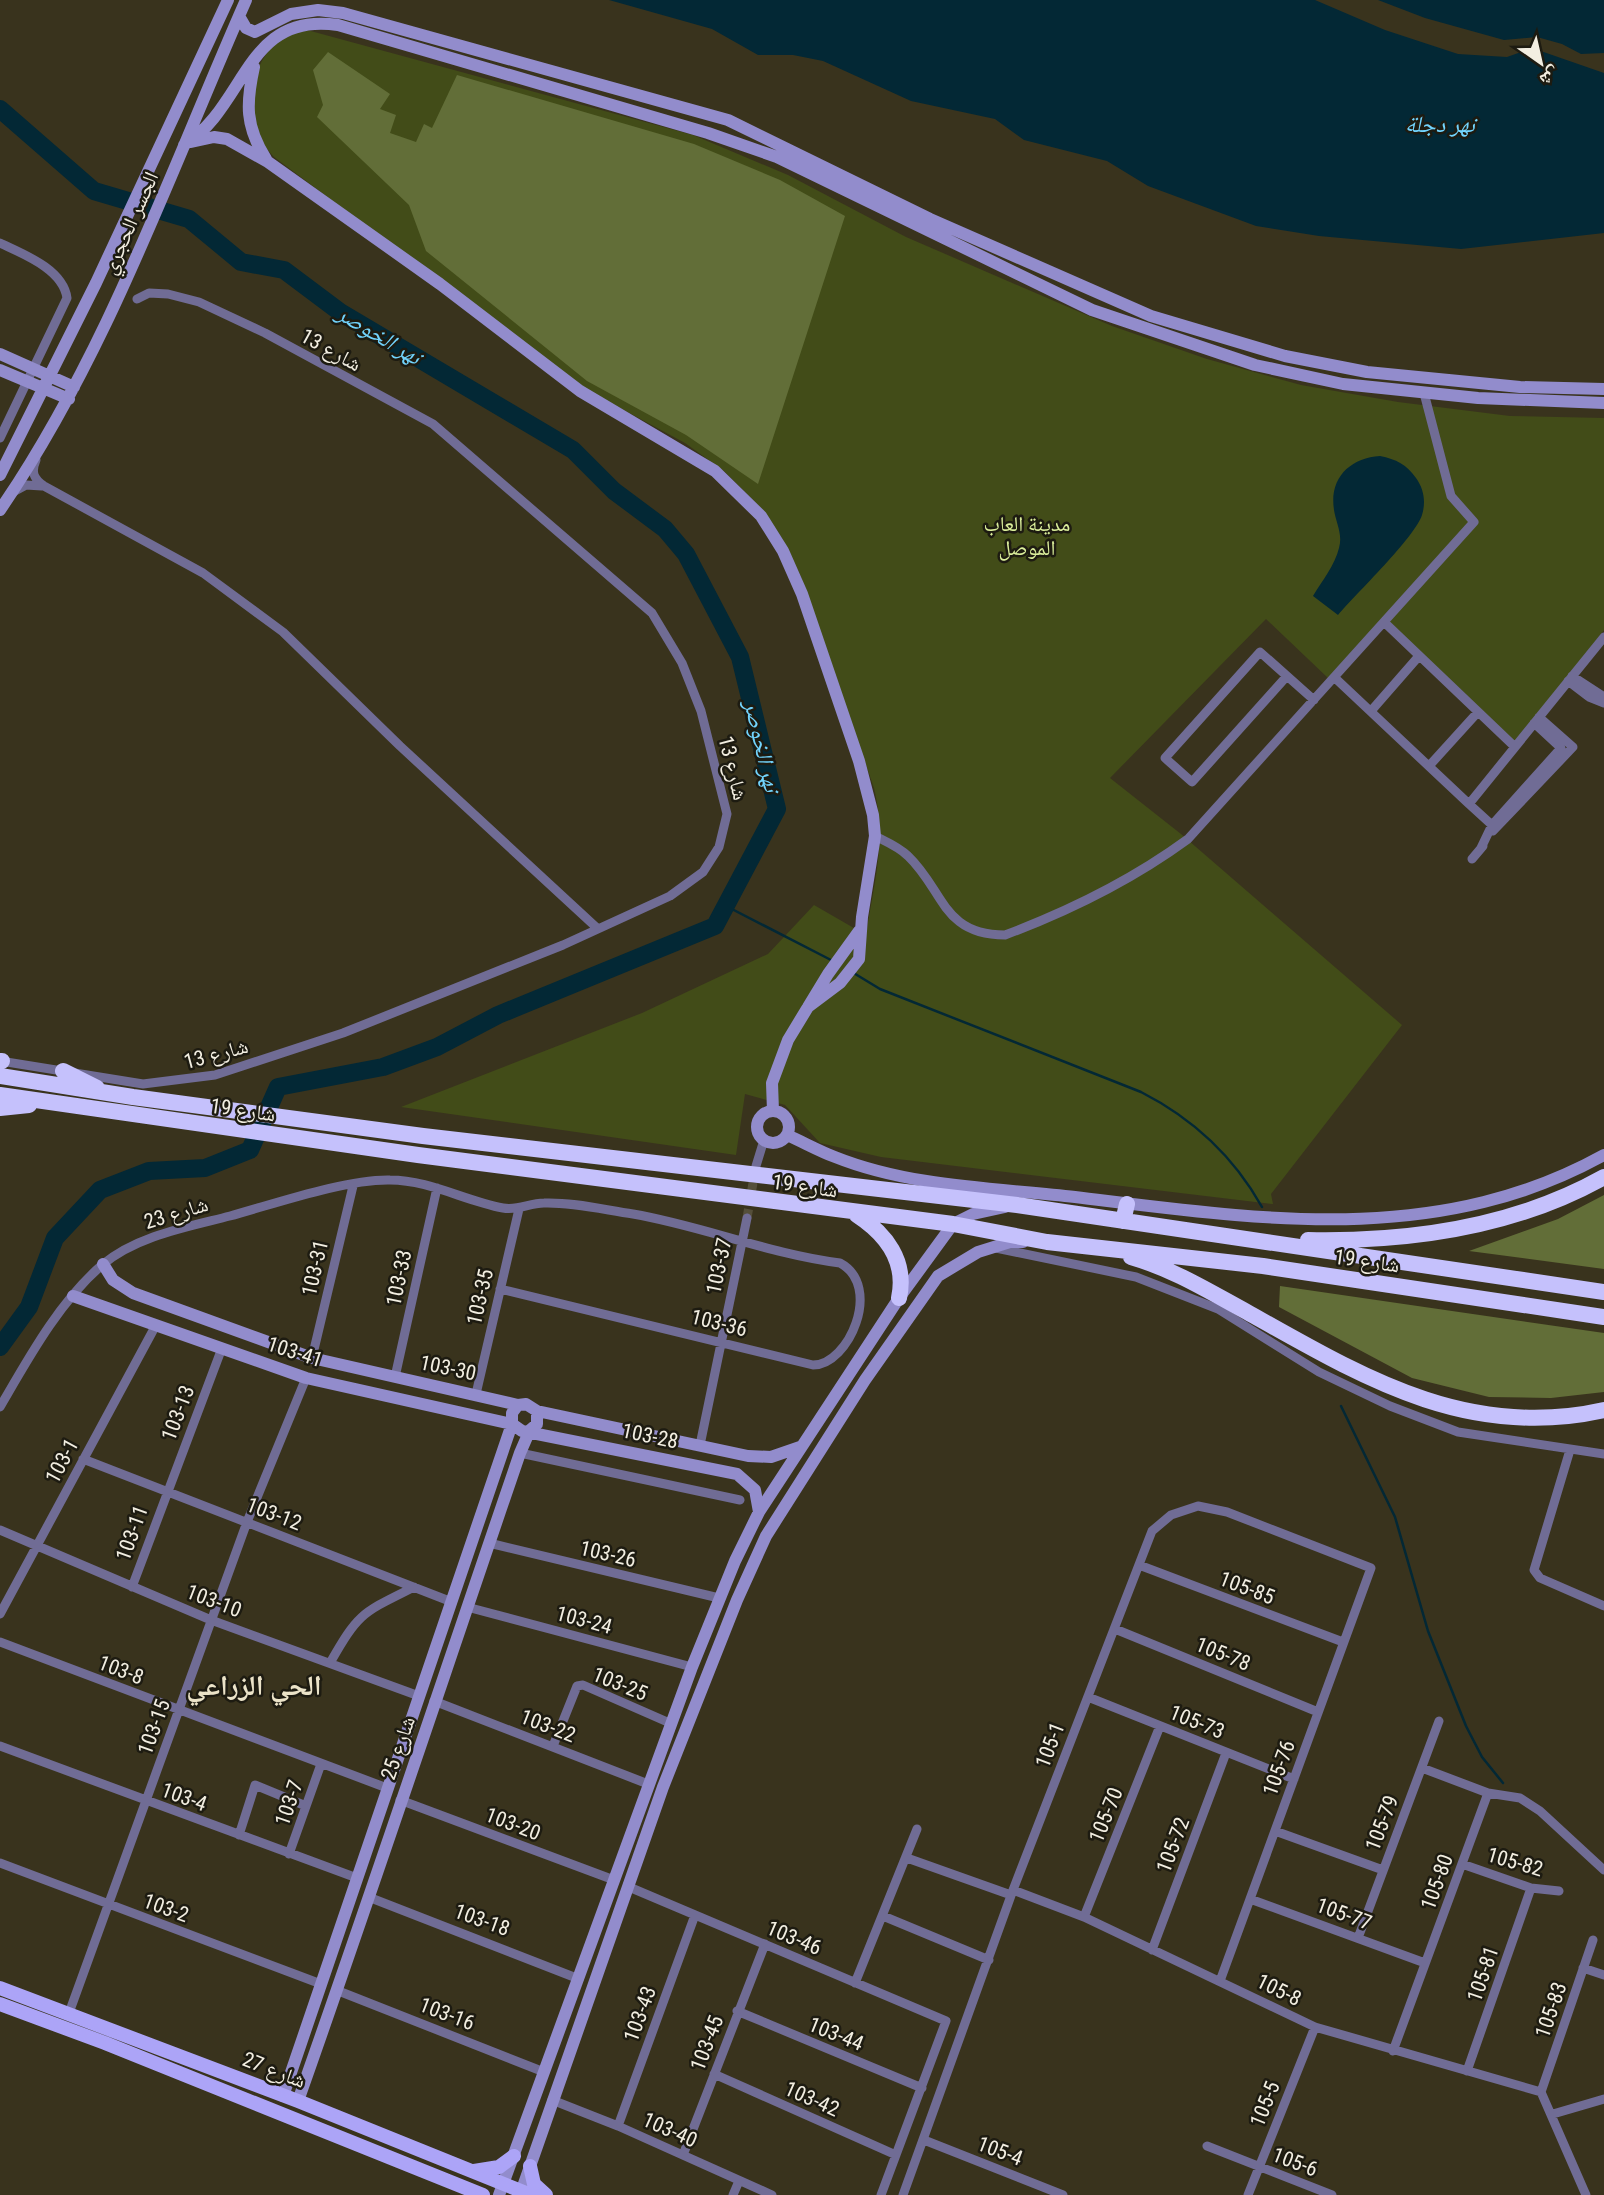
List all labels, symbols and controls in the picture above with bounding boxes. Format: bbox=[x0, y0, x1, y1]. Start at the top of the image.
north arrow bbox=[1506, 28, 1576, 98]
text: ش bbox=[1535, 62, 1565, 92]
water label: نهر دجلة bbox=[1405, 111, 1478, 138]
street label: الجسر الحجري bbox=[97, 168, 167, 280]
water label: نهر الخوصر bbox=[330, 298, 429, 372]
street label: شارع 13 bbox=[296, 324, 365, 377]
park label: مدينة العاب الموصل bbox=[984, 512, 1070, 561]
water label: نهر الخوصر bbox=[738, 696, 786, 798]
street label: شارع 13 bbox=[712, 733, 753, 803]
street label: شارع 13 bbox=[181, 1034, 251, 1075]
street label: شارع 19 bbox=[209, 1094, 277, 1127]
street label: شارع 19 bbox=[771, 1170, 839, 1203]
street label: شارع 23 bbox=[141, 1192, 211, 1235]
street label: 103-37 bbox=[701, 1236, 737, 1296]
street label: 103-31 bbox=[297, 1238, 333, 1298]
street label: شارع 19 bbox=[1333, 1245, 1401, 1278]
street label: 103-33 bbox=[381, 1248, 417, 1308]
street label: 103-35 bbox=[462, 1267, 498, 1327]
street label: 103-36 bbox=[688, 1304, 750, 1342]
street label: 103-41 bbox=[264, 1332, 326, 1372]
street label: 103-30 bbox=[418, 1350, 478, 1386]
street label: 103-13 bbox=[157, 1382, 199, 1444]
street label: 103-28 bbox=[620, 1418, 680, 1454]
street label: 103-1 bbox=[40, 1435, 84, 1487]
street label: 103-12 bbox=[243, 1493, 305, 1535]
street label: 103-11 bbox=[111, 1502, 153, 1564]
street label: 103-26 bbox=[578, 1536, 638, 1572]
street label: 105-85 bbox=[1216, 1567, 1278, 1609]
street label: 103-10 bbox=[183, 1580, 245, 1622]
street label: 103-24 bbox=[553, 1601, 615, 1639]
street label: 105-78 bbox=[1192, 1632, 1254, 1676]
street label: 103-8 bbox=[95, 1650, 147, 1690]
street label: 103-25 bbox=[589, 1662, 651, 1706]
district label: الحي الزراعي bbox=[186, 1669, 322, 1707]
street label: 103-15 bbox=[133, 1696, 175, 1758]
street label: 105-73 bbox=[1166, 1700, 1228, 1744]
street label: 103-22 bbox=[517, 1705, 579, 1747]
street label: شارع 25 bbox=[376, 1713, 421, 1783]
street label: 105-1 bbox=[1030, 1719, 1070, 1771]
street label: 105-76 bbox=[1258, 1737, 1300, 1799]
street label: 103-7 bbox=[270, 1777, 308, 1829]
street label: 103-4 bbox=[158, 1778, 210, 1816]
street label: 105-70 bbox=[1084, 1784, 1128, 1846]
street label: 105-79 bbox=[1361, 1792, 1403, 1854]
street label: 103-20 bbox=[482, 1803, 544, 1845]
street label: 105-72 bbox=[1152, 1814, 1194, 1876]
street label: 105-82 bbox=[1484, 1843, 1546, 1881]
street label: 105-80 bbox=[1416, 1851, 1458, 1913]
street label: 103-2 bbox=[140, 1889, 192, 1927]
street label: 105-77 bbox=[1313, 1893, 1375, 1935]
street label: 103-18 bbox=[451, 1899, 513, 1941]
street label: 103-46 bbox=[763, 1916, 825, 1960]
street label: 105-81 bbox=[1462, 1943, 1504, 2005]
street label: 105-8 bbox=[1253, 1969, 1305, 2011]
street label: 105-83 bbox=[1530, 1979, 1572, 2041]
street label: 103-43 bbox=[619, 1983, 661, 2045]
street label: 103-16 bbox=[416, 1993, 478, 2035]
street label: 103-45 bbox=[686, 2012, 728, 2074]
street label: 103-44 bbox=[805, 2012, 867, 2056]
street label: شارع 27 bbox=[239, 2047, 309, 2094]
street label: 103-42 bbox=[781, 2076, 843, 2122]
street label: 105-5 bbox=[1245, 2078, 1285, 2130]
street label: 103-40 bbox=[639, 2107, 701, 2153]
street label: 105-4 bbox=[974, 2131, 1026, 2171]
street label: 105-6 bbox=[1269, 2142, 1321, 2182]

